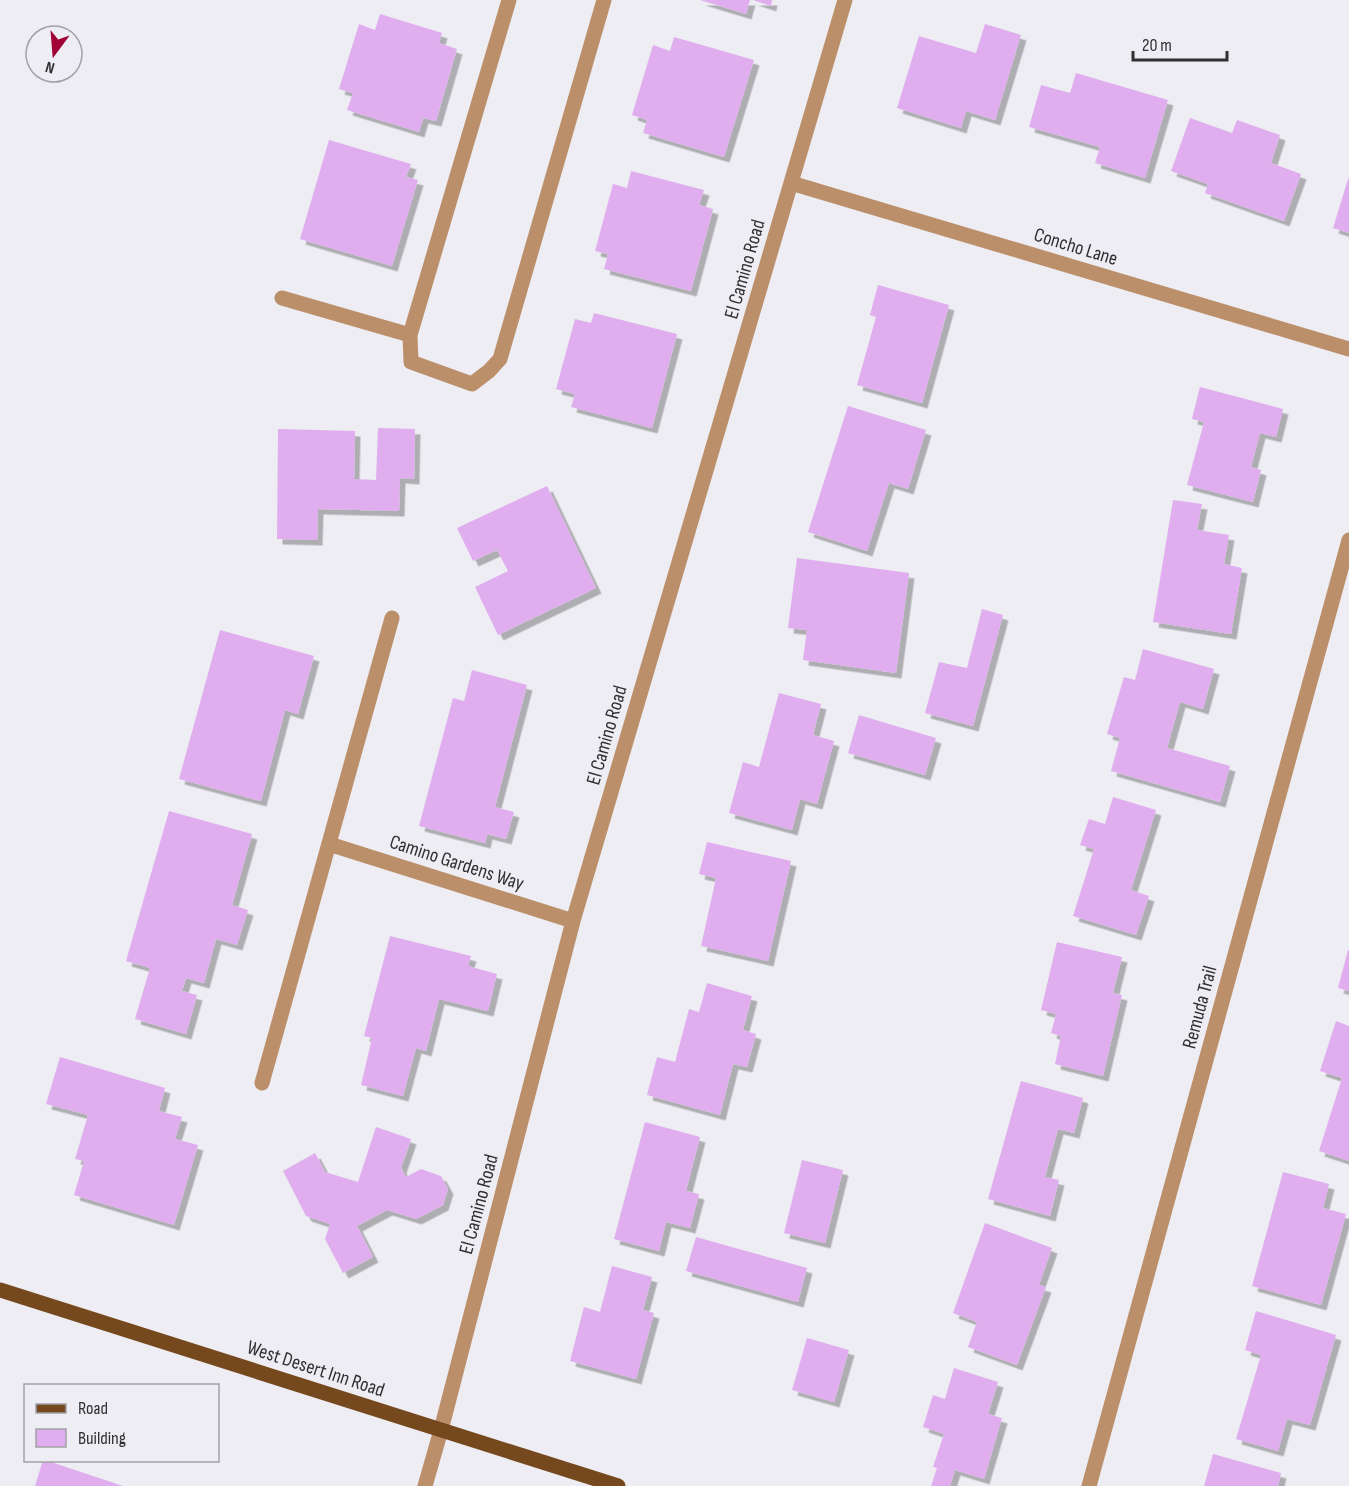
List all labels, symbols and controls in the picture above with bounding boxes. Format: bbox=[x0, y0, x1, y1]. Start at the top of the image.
north arrow bbox=[24, 24, 84, 84]
scale bar bbox=[1133, 24, 1228, 62]
text: 20 m bbox=[1142, 35, 1172, 56]
text: N bbox=[44, 57, 57, 77]
street label: El Camino Road bbox=[719, 217, 771, 322]
street label: Concho Lane bbox=[1031, 223, 1120, 271]
street label: El Camino Road bbox=[581, 683, 633, 788]
street label: Camino Gardens Way bbox=[387, 830, 527, 896]
street label: Remuda Trail bbox=[1177, 963, 1223, 1051]
street label: El Camino Road bbox=[454, 1152, 504, 1257]
street label: West Desert Inn Road bbox=[244, 1335, 387, 1402]
legend bbox=[24, 1384, 219, 1462]
text: Road bbox=[78, 1398, 108, 1419]
text: Building bbox=[78, 1428, 126, 1449]

